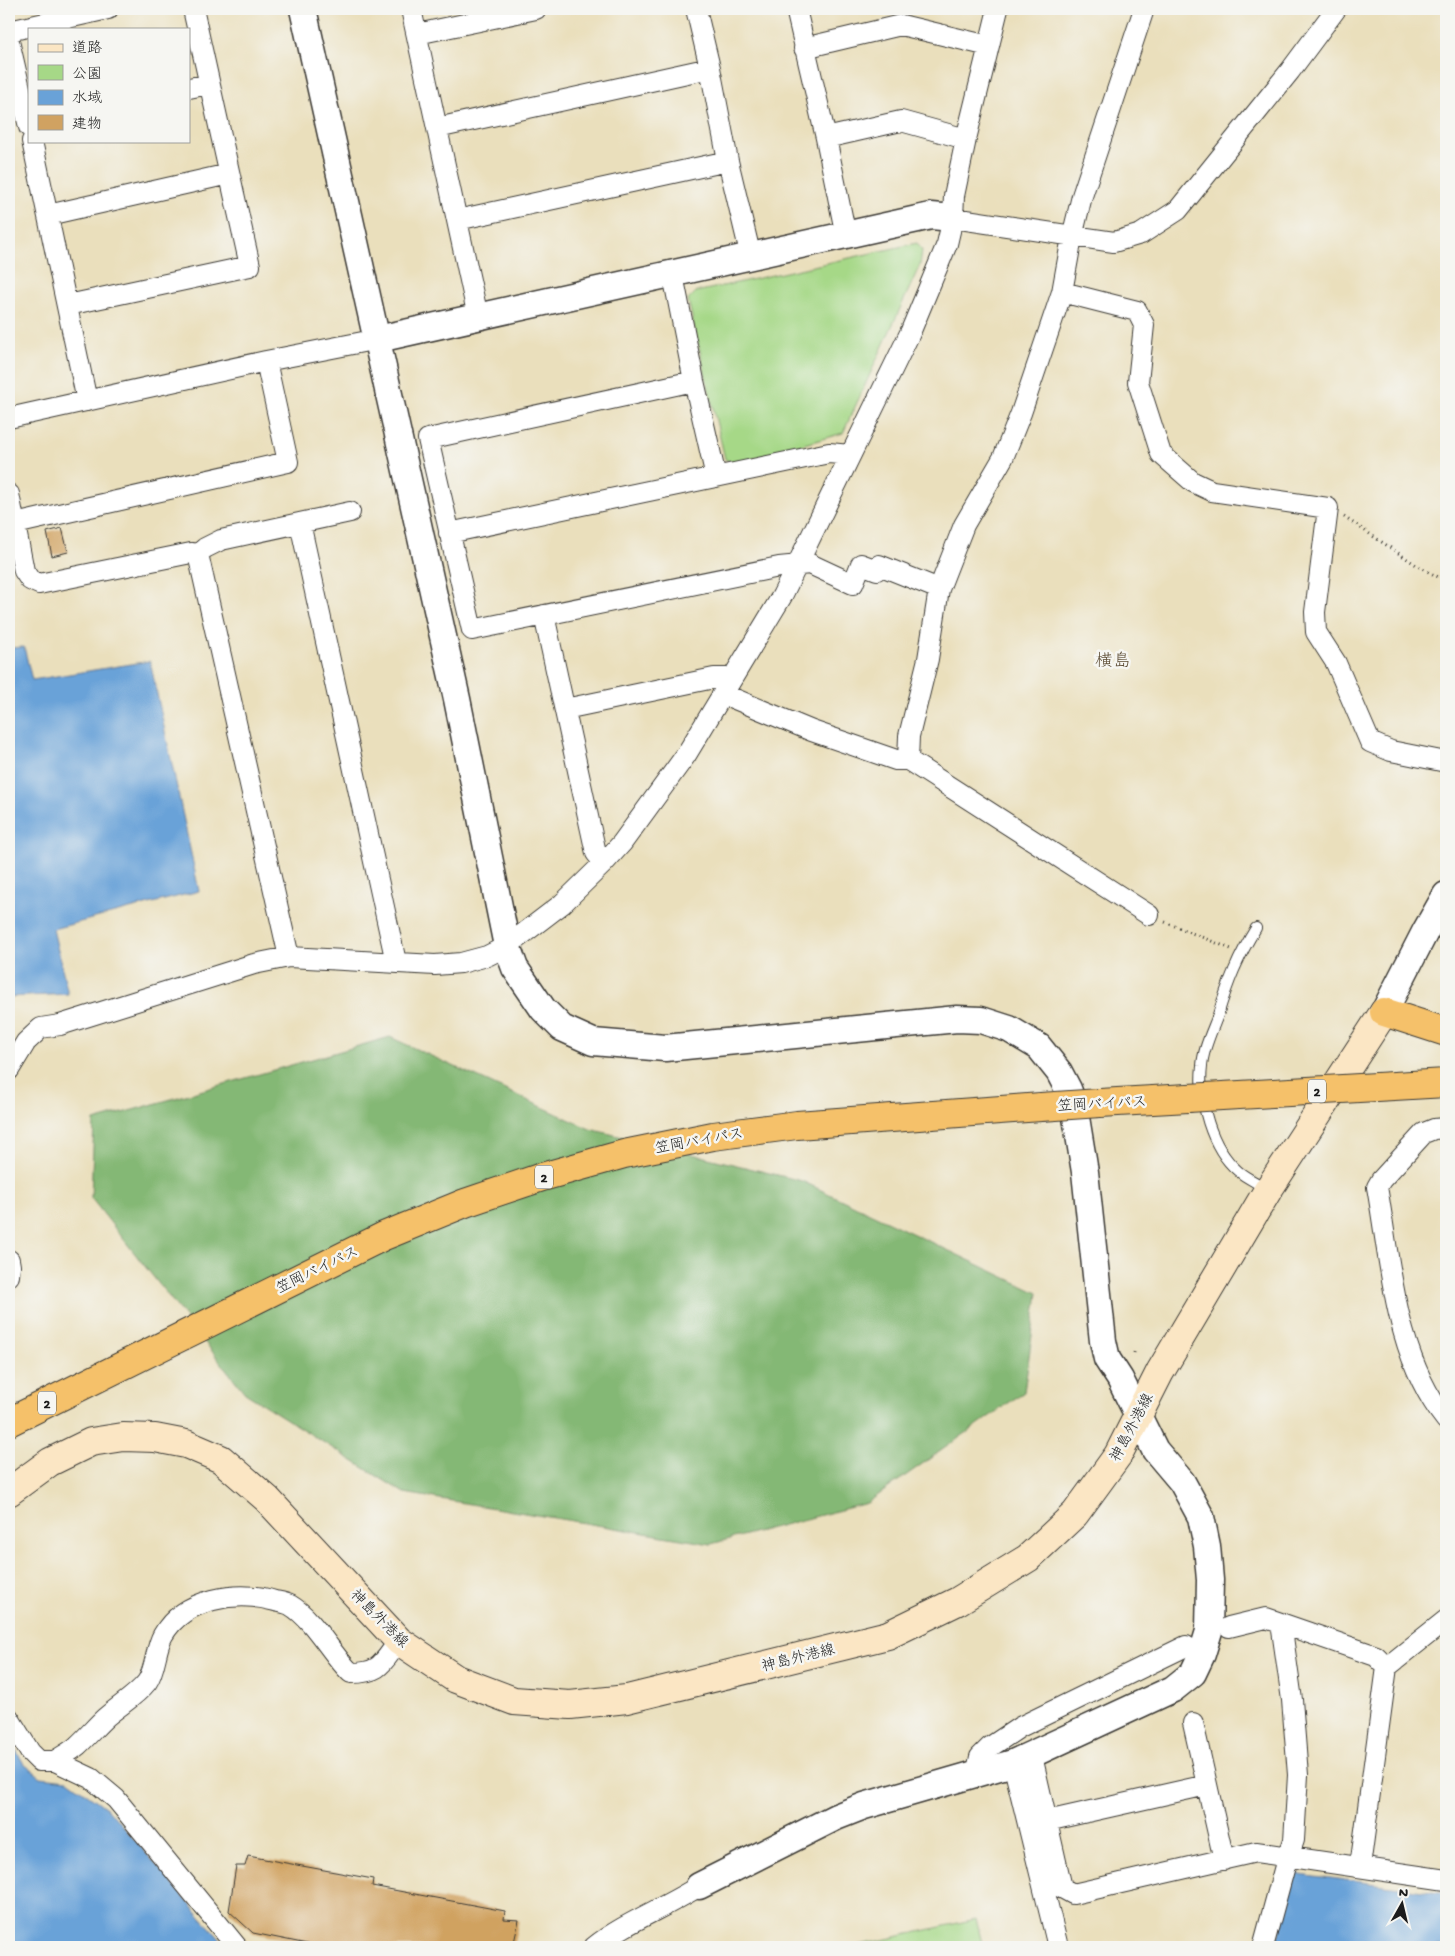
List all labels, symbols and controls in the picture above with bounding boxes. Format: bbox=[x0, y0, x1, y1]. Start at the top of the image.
legend bbox=[28, 28, 190, 142]
text: 道路 bbox=[72, 40, 102, 58]
text: 公園 bbox=[72, 66, 102, 84]
text: 水域 bbox=[72, 89, 102, 108]
text: 建物 bbox=[72, 116, 102, 134]
district label: 横島 bbox=[1095, 651, 1131, 673]
road number: 2 bbox=[1308, 1080, 1326, 1102]
street label: 笠岡バイパス bbox=[1057, 1094, 1147, 1116]
street label: 笠岡バイパス bbox=[654, 1125, 745, 1159]
road number: 2 bbox=[535, 1166, 553, 1188]
street label: 笠岡バイパス bbox=[274, 1243, 362, 1299]
street label: 神島外港線 bbox=[1106, 1390, 1158, 1465]
road number: 2 bbox=[38, 1392, 56, 1415]
street label: 神島外港線 bbox=[346, 1586, 412, 1652]
street label: 神島外港線 bbox=[760, 1640, 837, 1677]
north arrow bbox=[1378, 1878, 1428, 1928]
text: N bbox=[1398, 1885, 1409, 1903]

